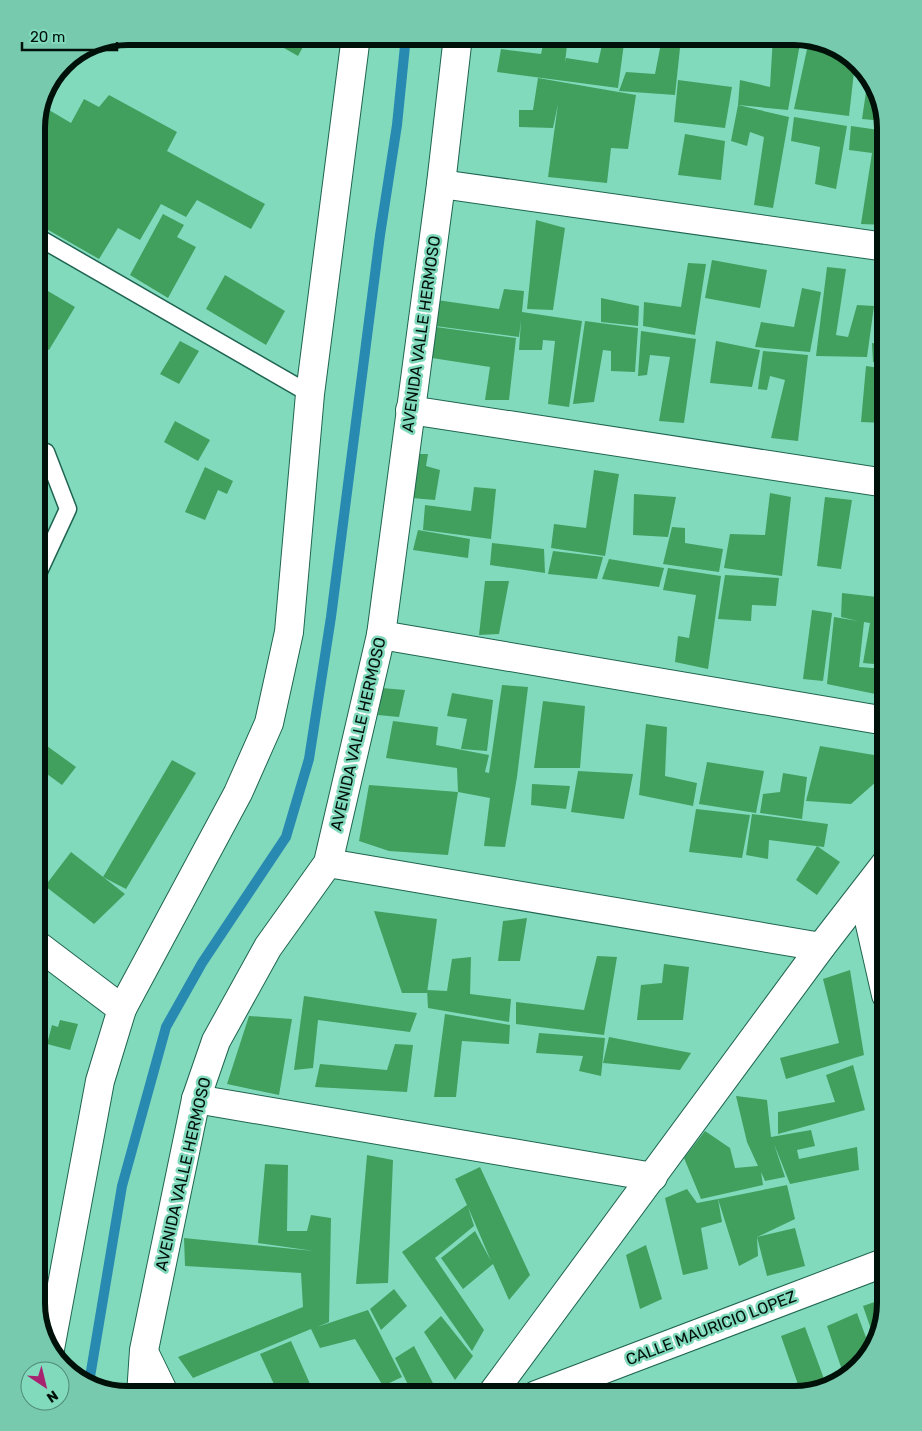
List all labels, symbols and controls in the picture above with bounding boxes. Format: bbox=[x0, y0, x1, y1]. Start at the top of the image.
scale bar bbox=[22, 20, 118, 52]
text: 20 m bbox=[30, 28, 65, 46]
street label: AVENIDA VALLE HERMOSO bbox=[398, 235, 444, 433]
street label: AVENIDA VALLE HERMOSO bbox=[326, 635, 390, 833]
street label: AVENIDA VALLE HERMOSO bbox=[151, 1075, 215, 1273]
street label: CALLE MAURICIO LOPEZ bbox=[623, 1287, 799, 1369]
north arrow bbox=[20, 1361, 70, 1411]
text: N bbox=[43, 1386, 61, 1406]

